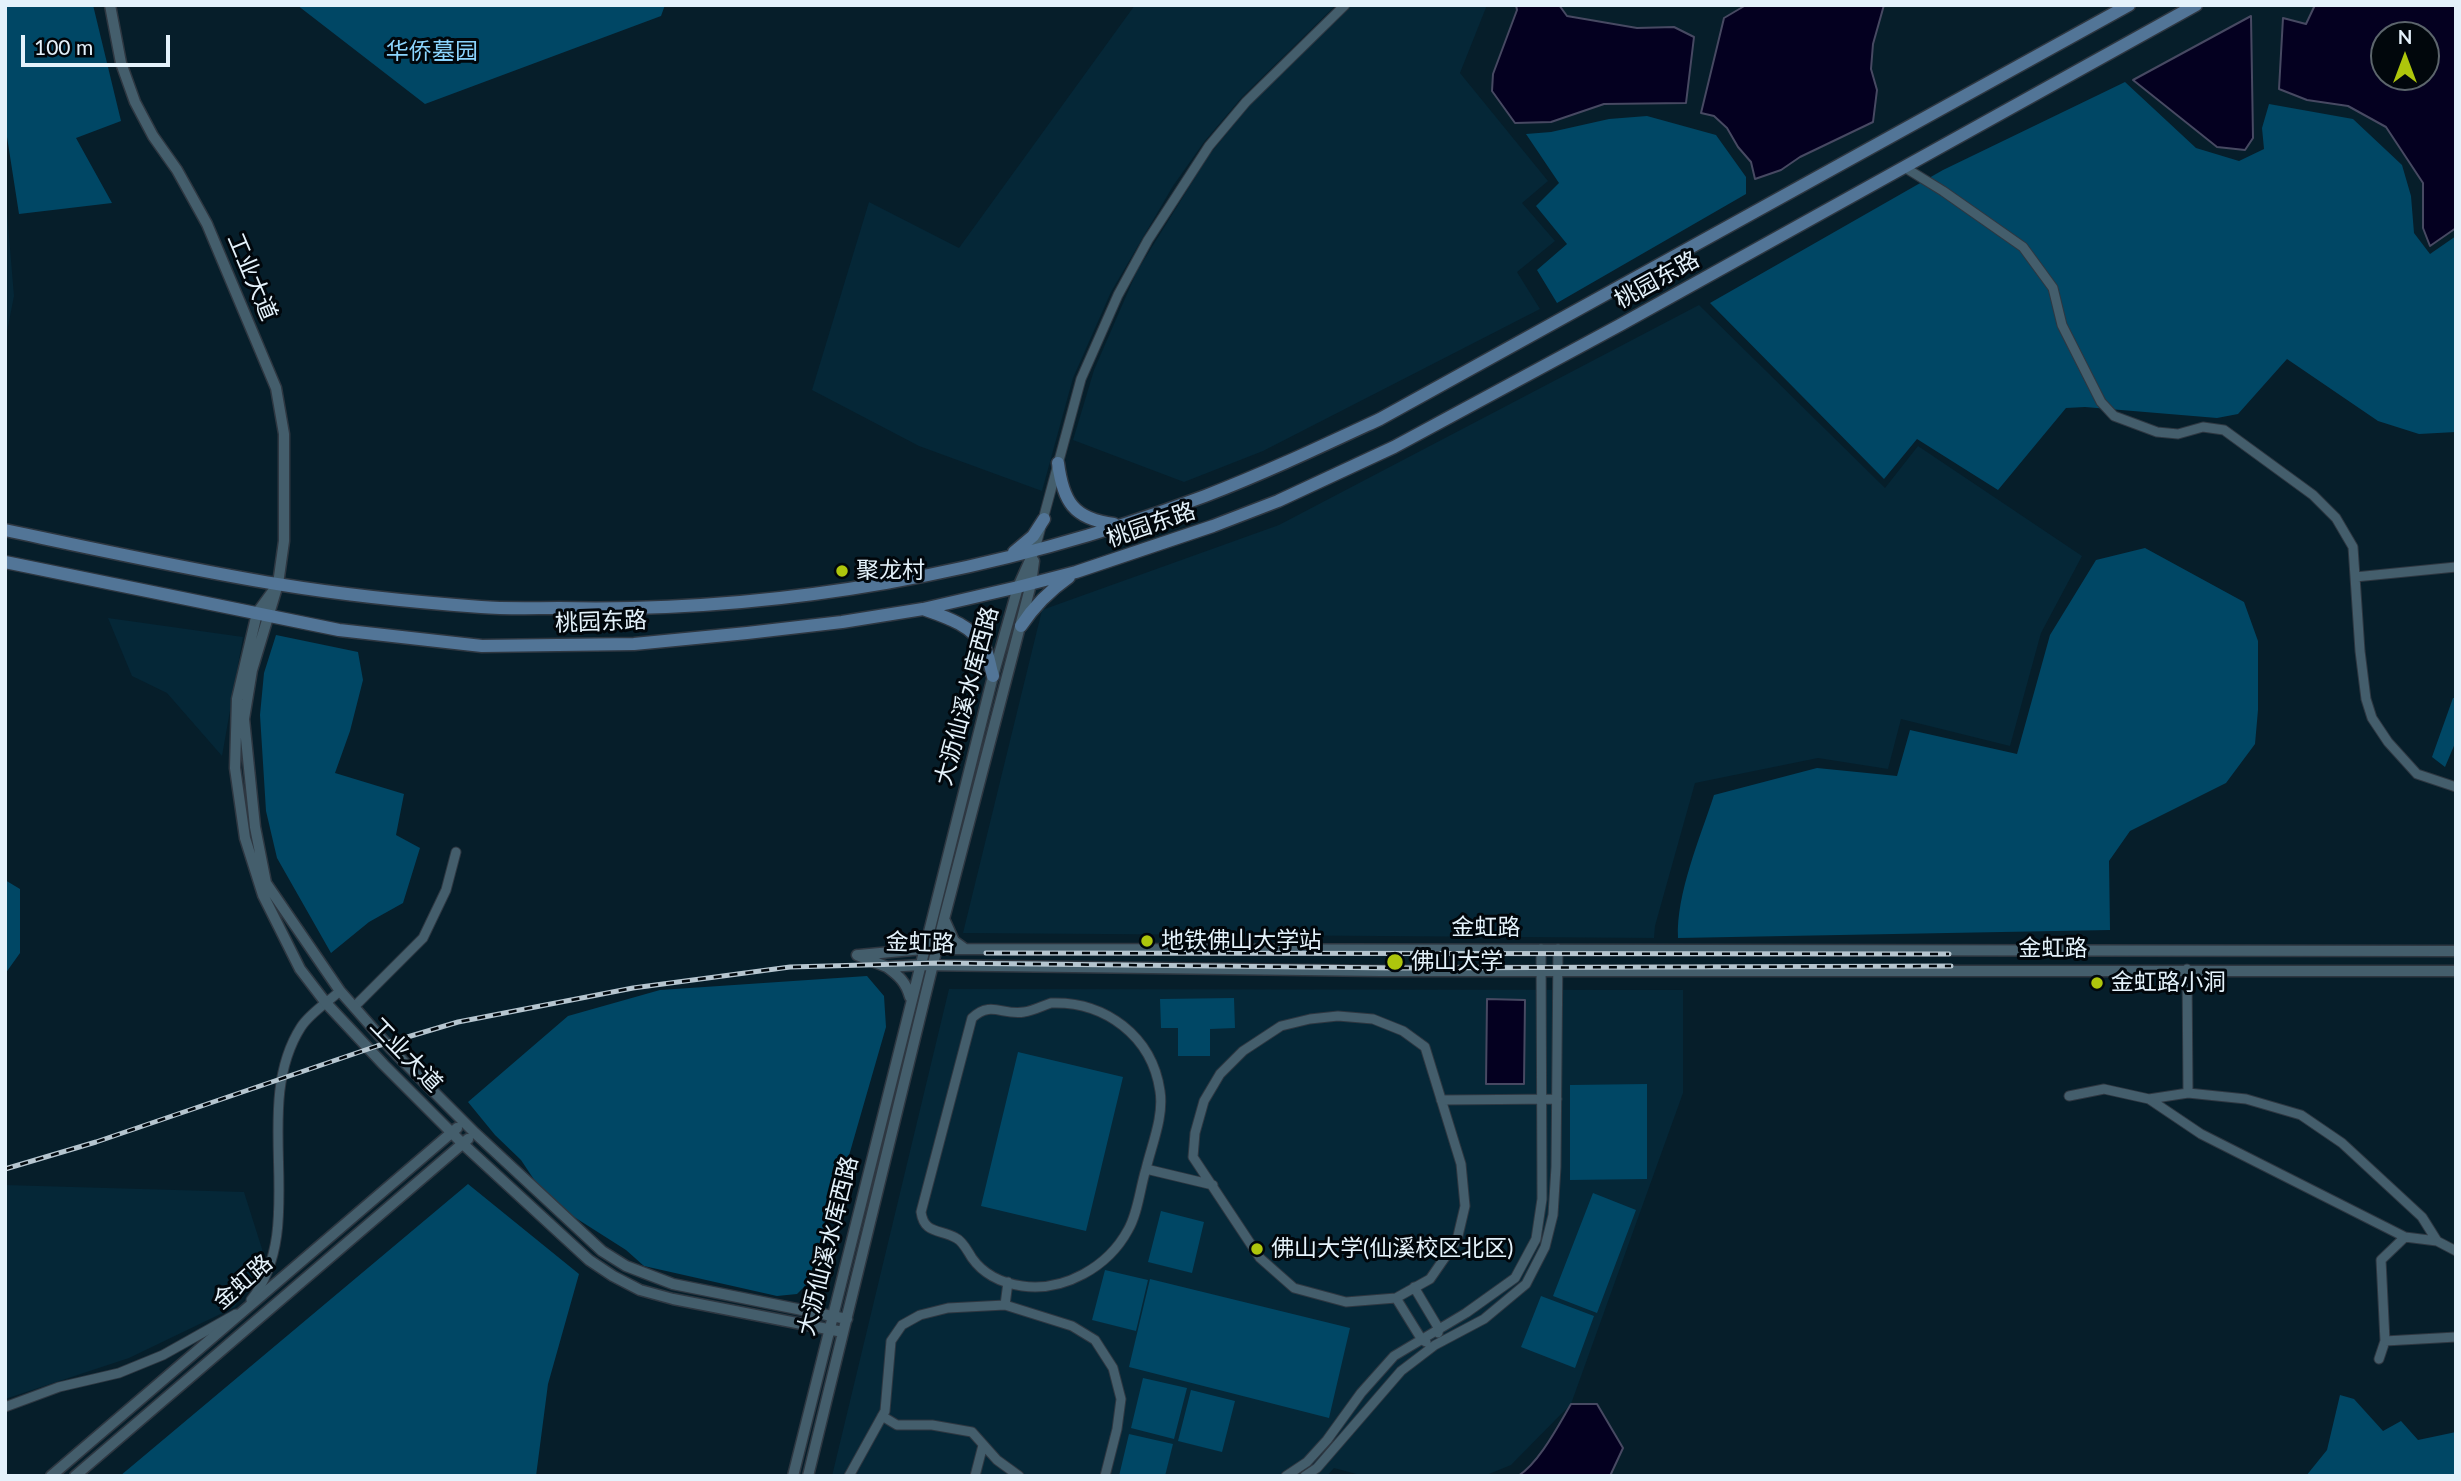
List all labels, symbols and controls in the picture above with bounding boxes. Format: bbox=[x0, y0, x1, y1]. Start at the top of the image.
scale bar bbox=[24, 21, 173, 65]
north arrow bbox=[2370, 21, 2440, 91]
text: N bbox=[2398, 25, 2412, 48]
text: 100 m bbox=[34, 34, 93, 59]
park label: 华侨墓园 bbox=[386, 38, 478, 66]
street label: 工业大道 bbox=[221, 229, 283, 325]
street label: 桃园东路 bbox=[1610, 246, 1704, 314]
street label: 桃园东路 bbox=[1103, 497, 1199, 553]
place label: 聚龙村 bbox=[856, 557, 925, 585]
marker: 聚龙村 bbox=[834, 563, 850, 579]
street label: 大沥仙溪水库西路 bbox=[930, 604, 1004, 788]
street label: 桃园东路 bbox=[555, 607, 647, 637]
street label: 金虹路 bbox=[1452, 914, 1520, 942]
place label: 地铁佛山大学站 bbox=[1161, 927, 1322, 955]
street label: 金虹路 bbox=[885, 928, 955, 958]
marker: 地铁佛山大学站 bbox=[1139, 933, 1155, 949]
street label: 金虹路 bbox=[2019, 935, 2087, 963]
place label: 佛山大学 bbox=[1411, 948, 1503, 976]
marker: 佛山大学 bbox=[1385, 952, 1405, 972]
place label: 金虹路小洞 bbox=[2111, 969, 2226, 997]
marker: 金虹路小洞 bbox=[2089, 975, 2105, 991]
street label: 工业大道 bbox=[364, 1012, 448, 1098]
street label: 大沥仙溪水库西路 bbox=[792, 1153, 864, 1339]
place label: 佛山大学(仙溪校区北区) bbox=[1271, 1235, 1513, 1263]
marker: 佛山大学(仙溪校区北区) bbox=[1249, 1241, 1265, 1257]
street label: 金虹路 bbox=[208, 1249, 278, 1315]

